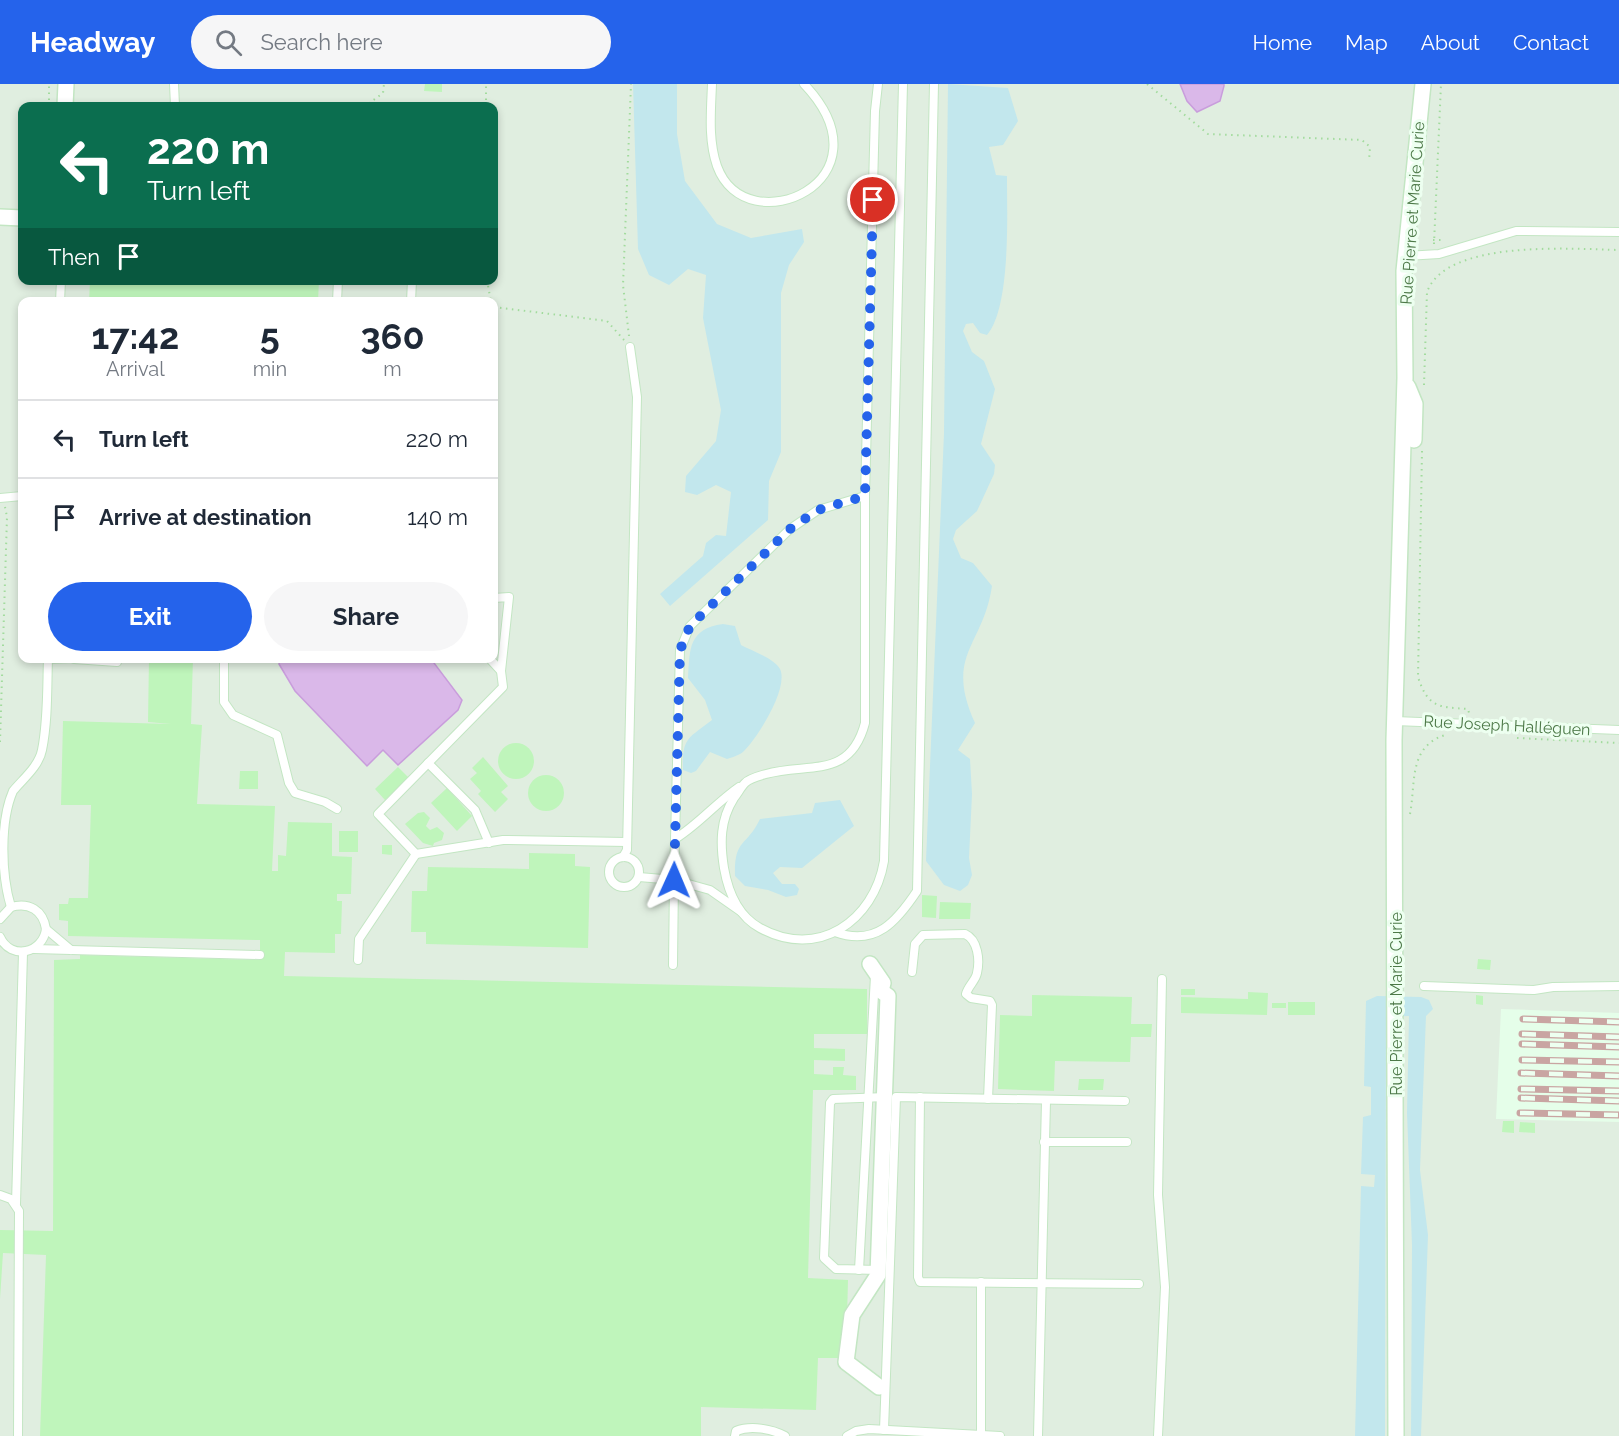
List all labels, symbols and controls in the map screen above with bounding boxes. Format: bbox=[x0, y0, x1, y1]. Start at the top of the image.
search box bbox=[191, 15, 611, 69]
text: Headway bbox=[30, 26, 155, 59]
icon: search bbox=[212, 26, 245, 59]
text: Search here bbox=[260, 29, 383, 55]
text: Home bbox=[1253, 30, 1312, 55]
text: Map bbox=[1345, 30, 1388, 55]
text: About bbox=[1421, 30, 1480, 55]
text: Contact bbox=[1513, 30, 1589, 55]
street label: Rue Pierre et Marie Curie bbox=[1397, 121, 1428, 305]
text: 220 m bbox=[147, 125, 269, 174]
icon: left bbox=[48, 126, 126, 204]
pin bbox=[847, 174, 898, 225]
text: Turn left bbox=[147, 175, 250, 206]
icon: arrive bbox=[856, 183, 889, 216]
icon: arrive bbox=[112, 240, 145, 273]
text: Then bbox=[48, 244, 100, 270]
text: 17:42 bbox=[91, 315, 179, 357]
text: 5 bbox=[260, 315, 280, 357]
text: 360 bbox=[361, 315, 425, 357]
text: Arrival bbox=[106, 357, 165, 381]
text: min bbox=[253, 357, 287, 381]
text: m bbox=[383, 357, 402, 381]
icon: left bbox=[48, 423, 81, 456]
text: Turn left bbox=[99, 426, 189, 452]
text: 220 m bbox=[406, 426, 468, 452]
icon: arrive bbox=[48, 501, 81, 534]
text: Arrive at destination bbox=[99, 504, 312, 530]
text: 140 m bbox=[407, 504, 468, 530]
button: Exit bbox=[48, 582, 252, 651]
button: Share bbox=[264, 582, 468, 651]
street label: Rue Joseph Halléguen bbox=[1423, 712, 1591, 739]
position arrow bbox=[642, 848, 706, 912]
street label: Rue Pierre et Marie Curie bbox=[1387, 912, 1406, 1096]

